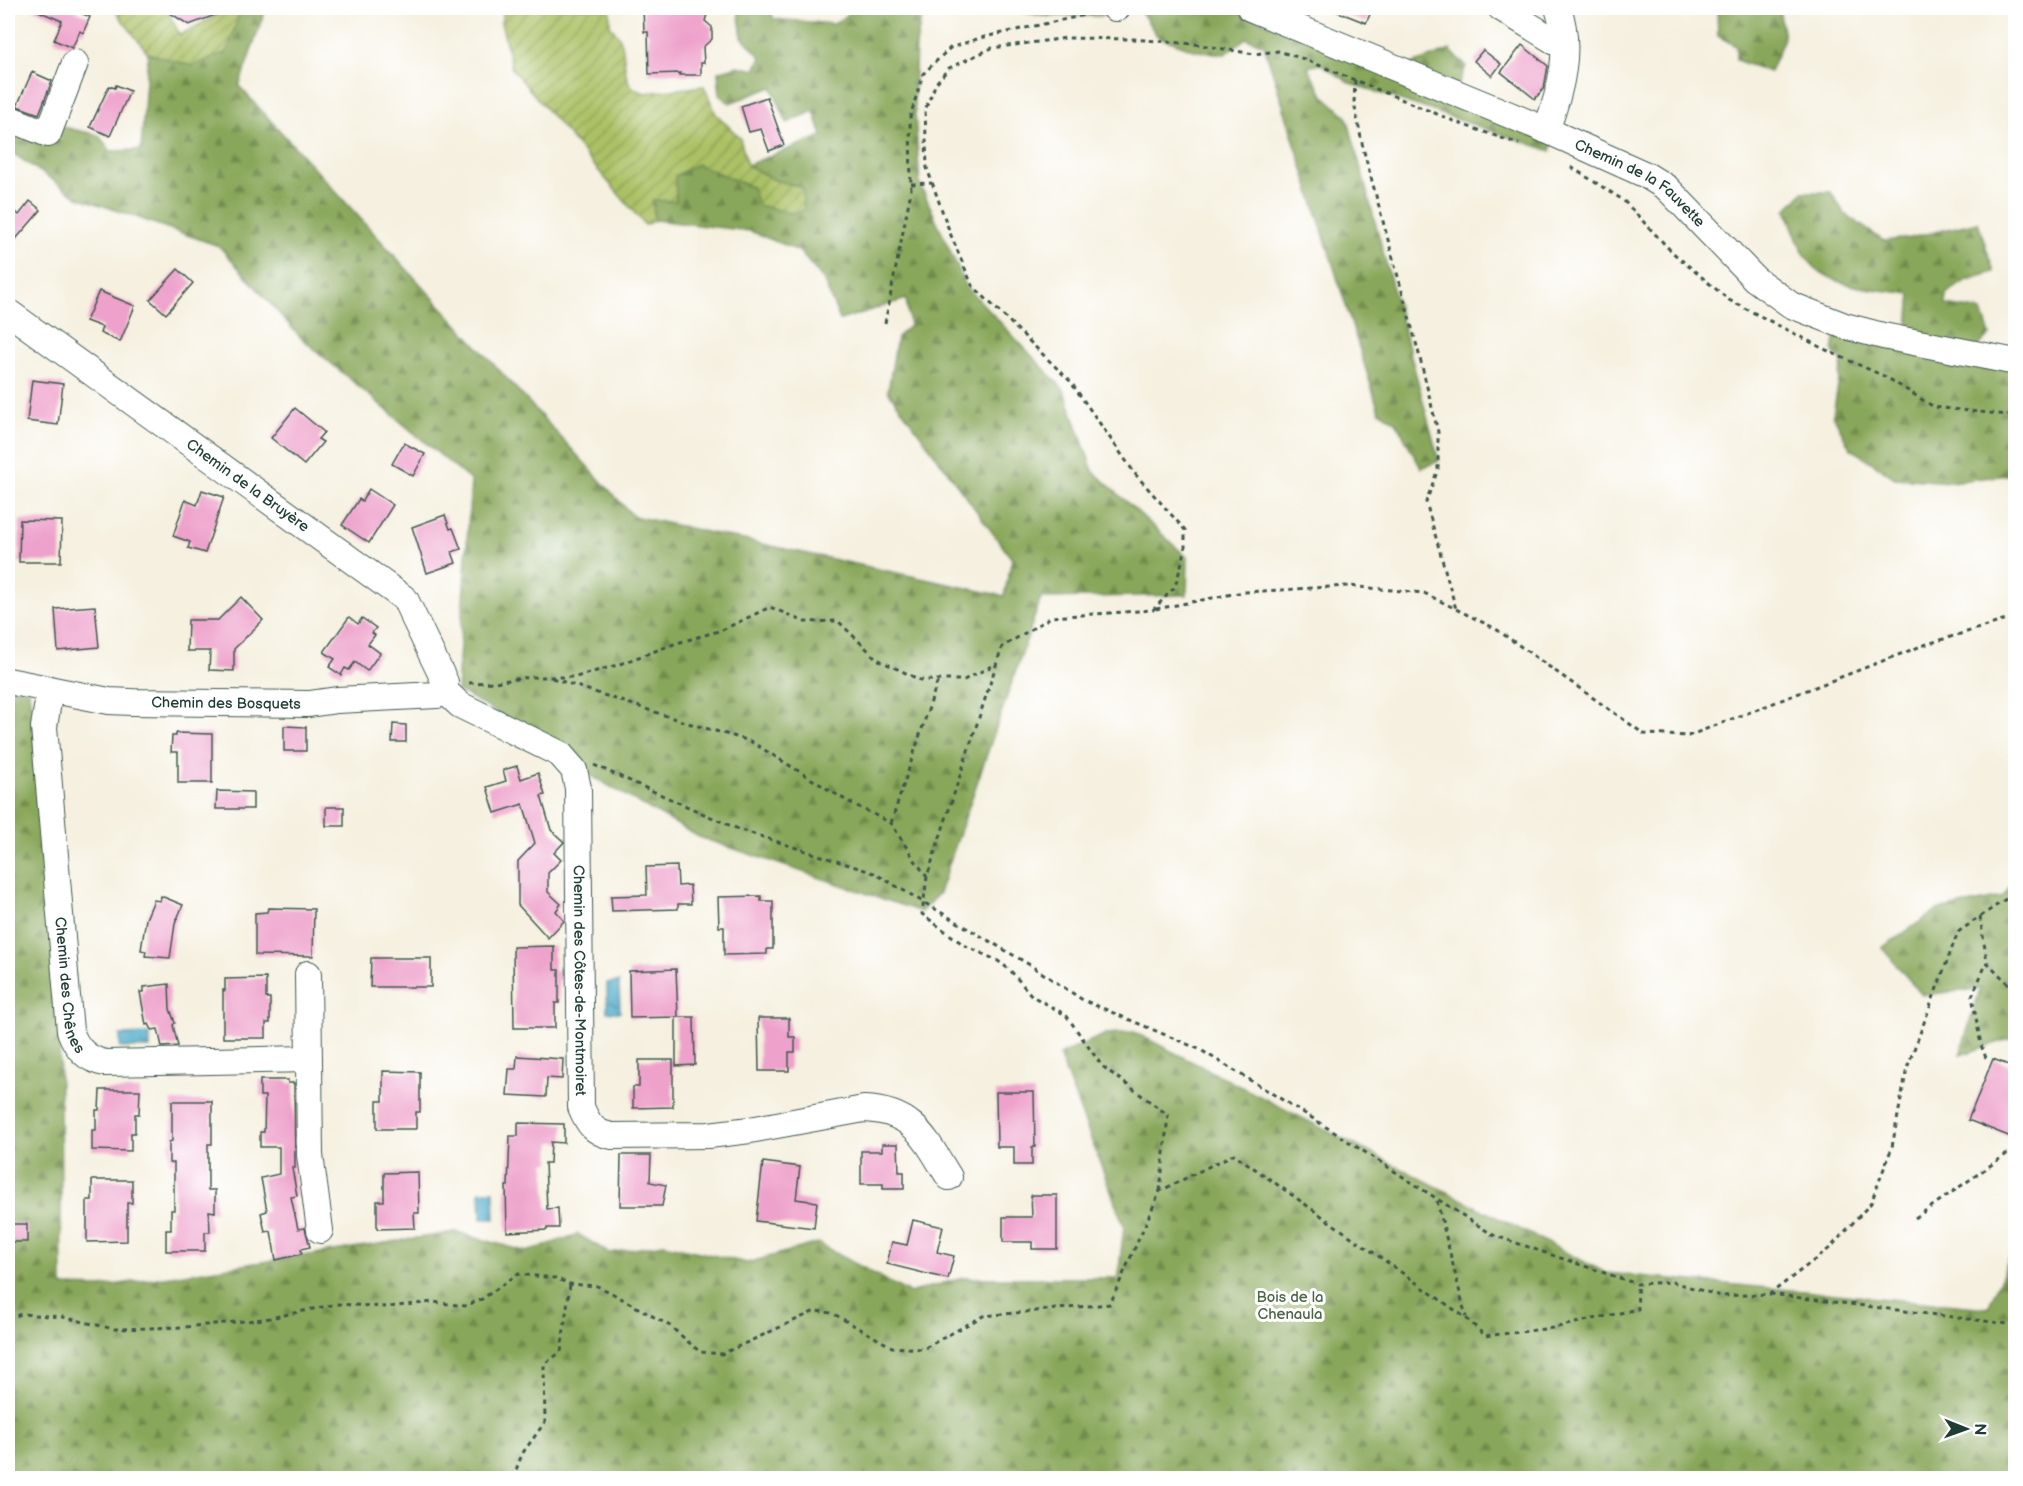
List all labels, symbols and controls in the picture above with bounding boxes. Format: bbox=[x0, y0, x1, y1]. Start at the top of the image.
street label: Chemin de la Fauvette bbox=[1572, 135, 1709, 231]
street label: Chemin de la Bruyère bbox=[183, 435, 313, 536]
street label: Chemin des Bosquets bbox=[151, 693, 301, 713]
street label: Chemin des Côtes-de-Montmoiret bbox=[569, 865, 590, 1096]
street label: Chemin des Chênes bbox=[51, 916, 90, 1058]
park label: Bois de la Chenaula bbox=[1256, 1288, 1324, 1324]
north arrow bbox=[1936, 1399, 1996, 1459]
text: N bbox=[1970, 1423, 1989, 1435]

